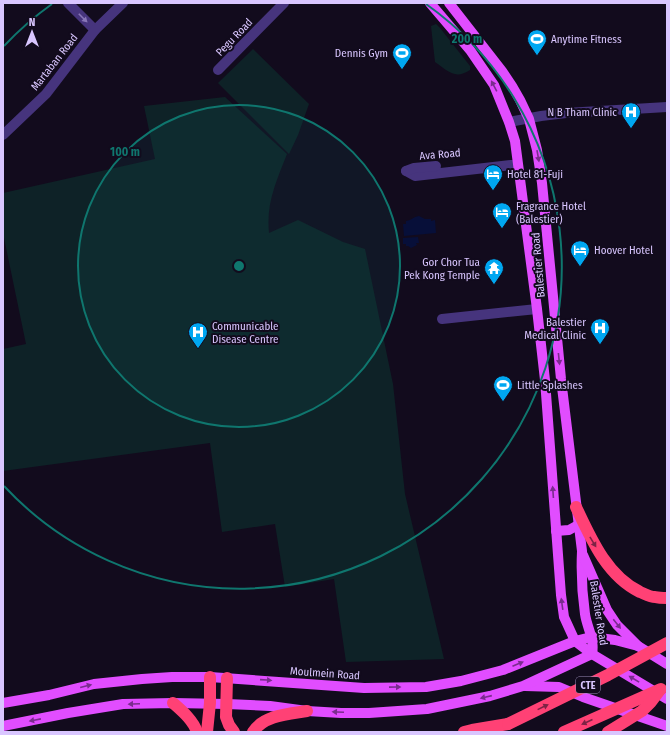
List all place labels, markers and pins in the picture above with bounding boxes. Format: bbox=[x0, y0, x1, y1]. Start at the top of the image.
sports icon: Anytime Fitness bbox=[526, 28, 548, 56]
place label: Anytime Fitness bbox=[551, 33, 622, 46]
sports icon: Dennis Gym bbox=[391, 42, 413, 70]
place label: Dennis Gym bbox=[335, 47, 388, 60]
hospital icon: N B Tham Clinic bbox=[620, 101, 642, 129]
place label: N B Tham Clinic bbox=[547, 106, 617, 119]
hotel icon: Hotel 81-Fuji bbox=[482, 163, 504, 191]
place label: Hotel 81-Fuji bbox=[507, 168, 563, 181]
place label: Fragrance Hotel (Balestier) bbox=[516, 200, 586, 226]
hotel icon: Fragrance Hotel (Balestier) bbox=[491, 201, 513, 229]
hotel icon: Hoover Hotel bbox=[569, 239, 591, 267]
place label: Hoover Hotel bbox=[594, 244, 653, 257]
place label: Gor Chor Tua Pek Kong Temple bbox=[404, 256, 480, 282]
temple icon: Gor Chor Tua Pek Kong Temple bbox=[483, 257, 505, 285]
centre of rings bbox=[232, 259, 246, 273]
place label: Balestier Medical Clinic bbox=[524, 316, 586, 342]
hospital icon: Balestier Medical Clinic bbox=[589, 317, 611, 345]
place label: Communicable Disease Centre bbox=[212, 320, 279, 346]
hospital icon: Communicable Disease Centre bbox=[187, 321, 209, 349]
sports icon: Little Splashes bbox=[492, 374, 514, 402]
place label: Little Splashes bbox=[517, 379, 583, 392]

